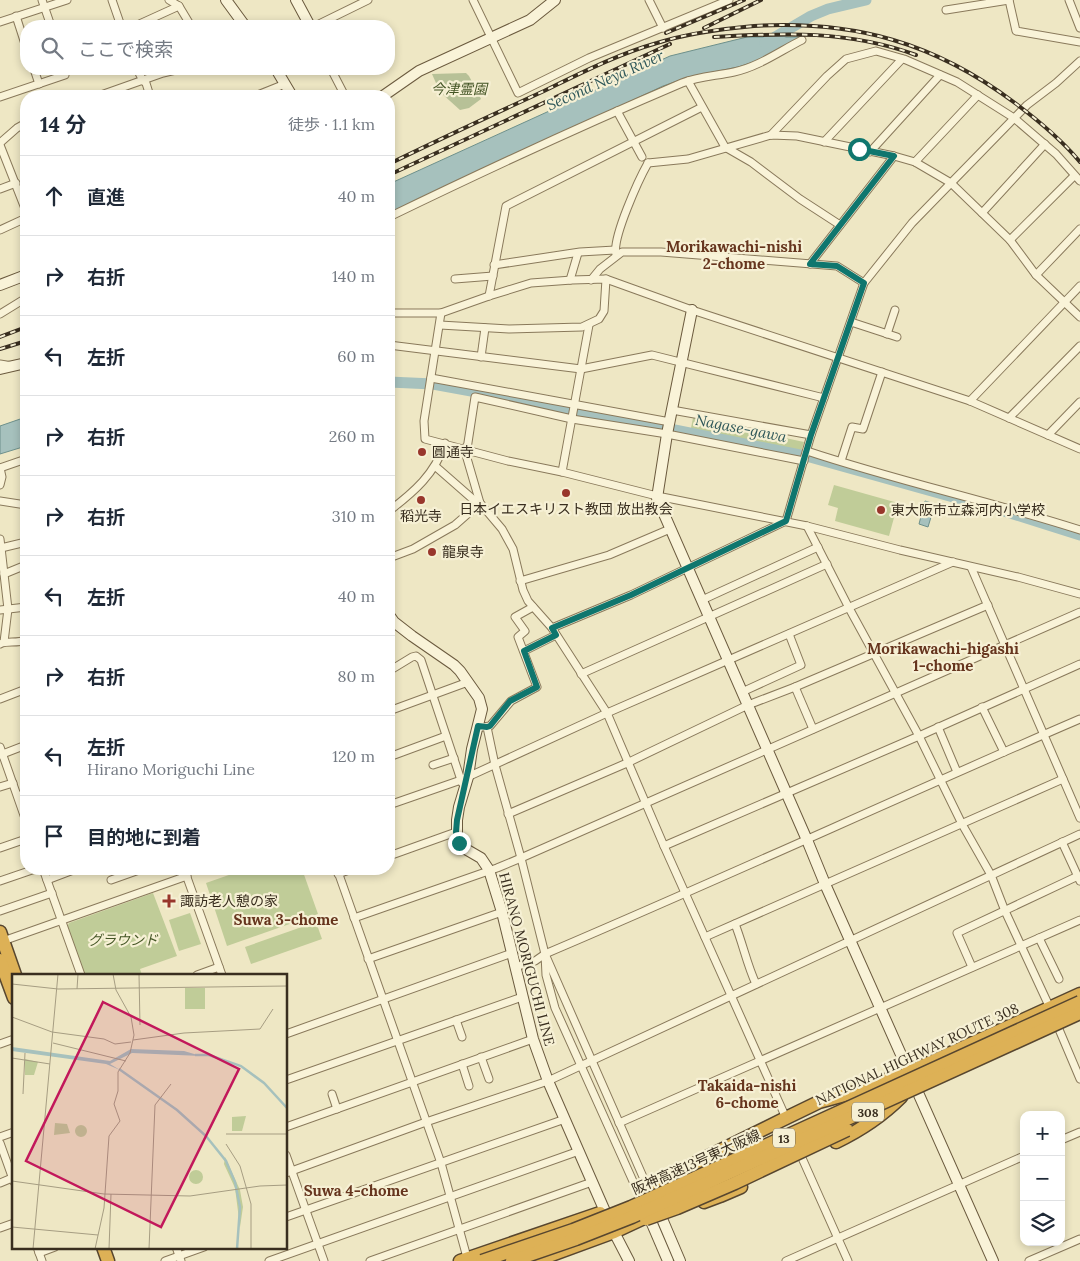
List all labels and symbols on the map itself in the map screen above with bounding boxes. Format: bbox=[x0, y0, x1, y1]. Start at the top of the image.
water label: Second Neya River bbox=[543, 46, 667, 114]
park label: 今津霊園 bbox=[431, 80, 489, 98]
route start bbox=[848, 138, 871, 161]
district label: Morikawachi-nishi 2-chome bbox=[666, 237, 802, 273]
water label: Nagase-gawa bbox=[694, 410, 789, 446]
place label: 圓通寺 bbox=[432, 443, 474, 461]
marker: 圓通寺 bbox=[416, 446, 428, 458]
marker: 日本イエスキリスト教団 放出教会 bbox=[560, 487, 572, 499]
marker: 稻光寺 bbox=[415, 494, 427, 506]
place label: 日本イエスキリスト教団 放出教会 bbox=[459, 500, 673, 518]
place label: 東大阪市立森河内小学校 bbox=[891, 501, 1045, 519]
marker: 東大阪市立森河内小学校 bbox=[875, 504, 887, 516]
place label: 稻光寺 bbox=[400, 507, 442, 525]
place label: 龍泉寺 bbox=[442, 543, 484, 561]
marker: 龍泉寺 bbox=[426, 546, 438, 558]
district label: Morikawachi-higashi 1-chome bbox=[867, 639, 1019, 675]
route end bbox=[448, 832, 471, 855]
street label: HIRANO MORIGUCHI LINE bbox=[495, 870, 559, 1048]
place label: 諏訪老人憩の家 bbox=[180, 892, 278, 910]
marker: 諏訪老人憩の家 bbox=[162, 894, 176, 908]
district label: Suwa 3-chome bbox=[234, 910, 338, 929]
park label: グラウンド bbox=[88, 931, 159, 949]
inset map bbox=[12, 974, 288, 1248]
street label: NATIONAL HIGHWAY ROUTE 308 bbox=[813, 999, 1022, 1109]
district label: Takaida-nishi 6-chome bbox=[698, 1076, 796, 1112]
road number: 308 bbox=[852, 1102, 884, 1122]
street label: 阪神高速13号東大阪線 bbox=[629, 1126, 763, 1198]
road number: 13 bbox=[773, 1128, 795, 1148]
district label: Suwa 4-chome bbox=[304, 1181, 408, 1200]

